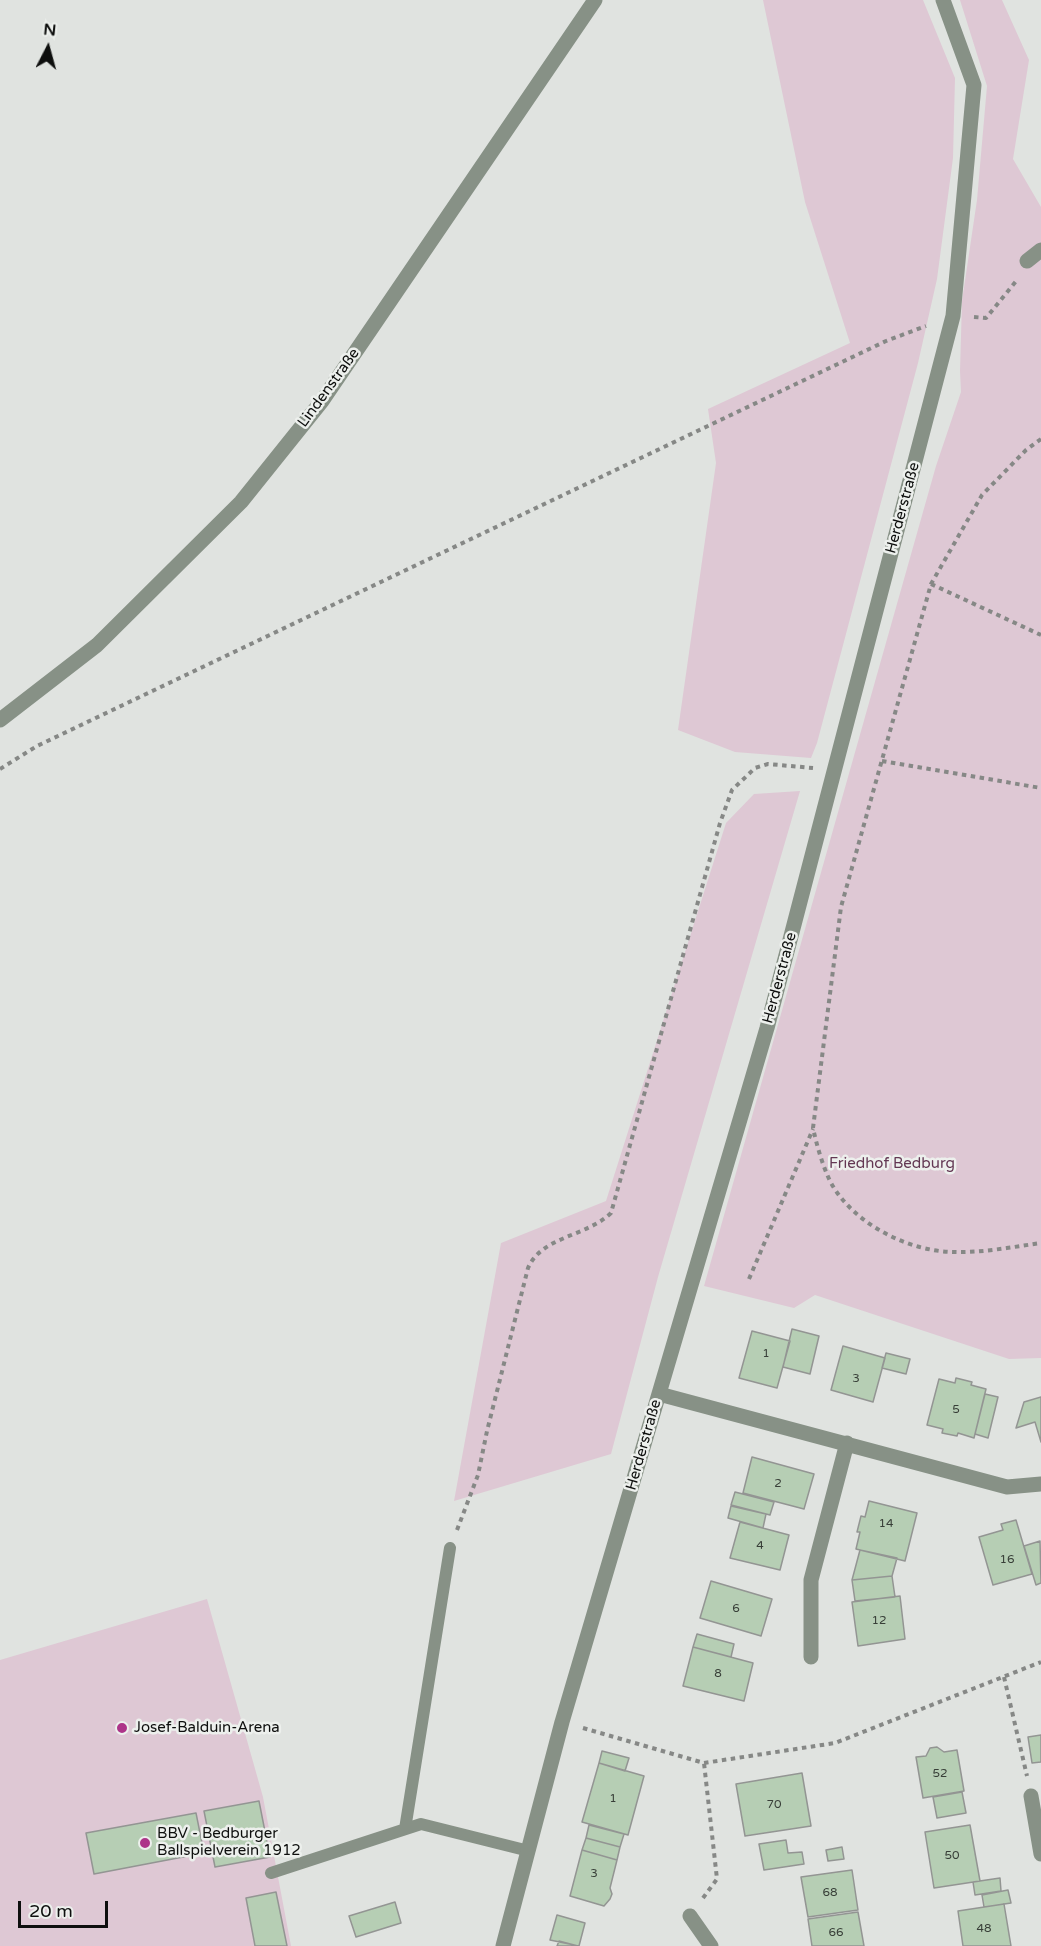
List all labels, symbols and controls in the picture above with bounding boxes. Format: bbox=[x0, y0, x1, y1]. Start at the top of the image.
north arrow bbox=[18, 18, 78, 78]
text: N bbox=[42, 19, 57, 41]
street label: Lindenstraße bbox=[294, 345, 364, 431]
street label: Herderstraße bbox=[882, 461, 924, 555]
street label: Herderstraße bbox=[759, 931, 801, 1025]
park label: Friedhof Bedburg bbox=[829, 1155, 955, 1173]
house number: 1 bbox=[762, 1347, 770, 1361]
house number: 3 bbox=[852, 1372, 860, 1386]
street label: Herderstraße bbox=[622, 1398, 666, 1492]
house number: 5 bbox=[952, 1403, 960, 1417]
house number: 2 bbox=[774, 1477, 782, 1491]
house number: 14 bbox=[878, 1517, 894, 1531]
house number: 4 bbox=[756, 1539, 764, 1553]
house number: 16 bbox=[999, 1553, 1015, 1567]
house number: 6 bbox=[732, 1602, 740, 1616]
house number: 12 bbox=[871, 1614, 887, 1628]
house number: 8 bbox=[714, 1667, 722, 1681]
place label: Josef-Balduin-Arena bbox=[134, 1719, 280, 1737]
marker: Josef-Balduin-Arena bbox=[115, 1721, 129, 1735]
house number: 52 bbox=[932, 1767, 948, 1781]
house number: 1 bbox=[609, 1792, 617, 1806]
house number: 70 bbox=[766, 1798, 782, 1812]
place label: BBV - Bedburger Ballspielverein 1912 bbox=[157, 1825, 301, 1860]
marker: BBV - Bedburger Ballspielverein 1912 bbox=[138, 1836, 152, 1850]
house number: 50 bbox=[944, 1849, 960, 1863]
house number: 3 bbox=[590, 1867, 598, 1881]
house number: 68 bbox=[822, 1886, 838, 1900]
scale bar bbox=[21, 1889, 111, 1927]
text: 20 m bbox=[29, 1900, 73, 1922]
house number: 48 bbox=[976, 1922, 992, 1936]
house number: 66 bbox=[828, 1926, 844, 1940]

